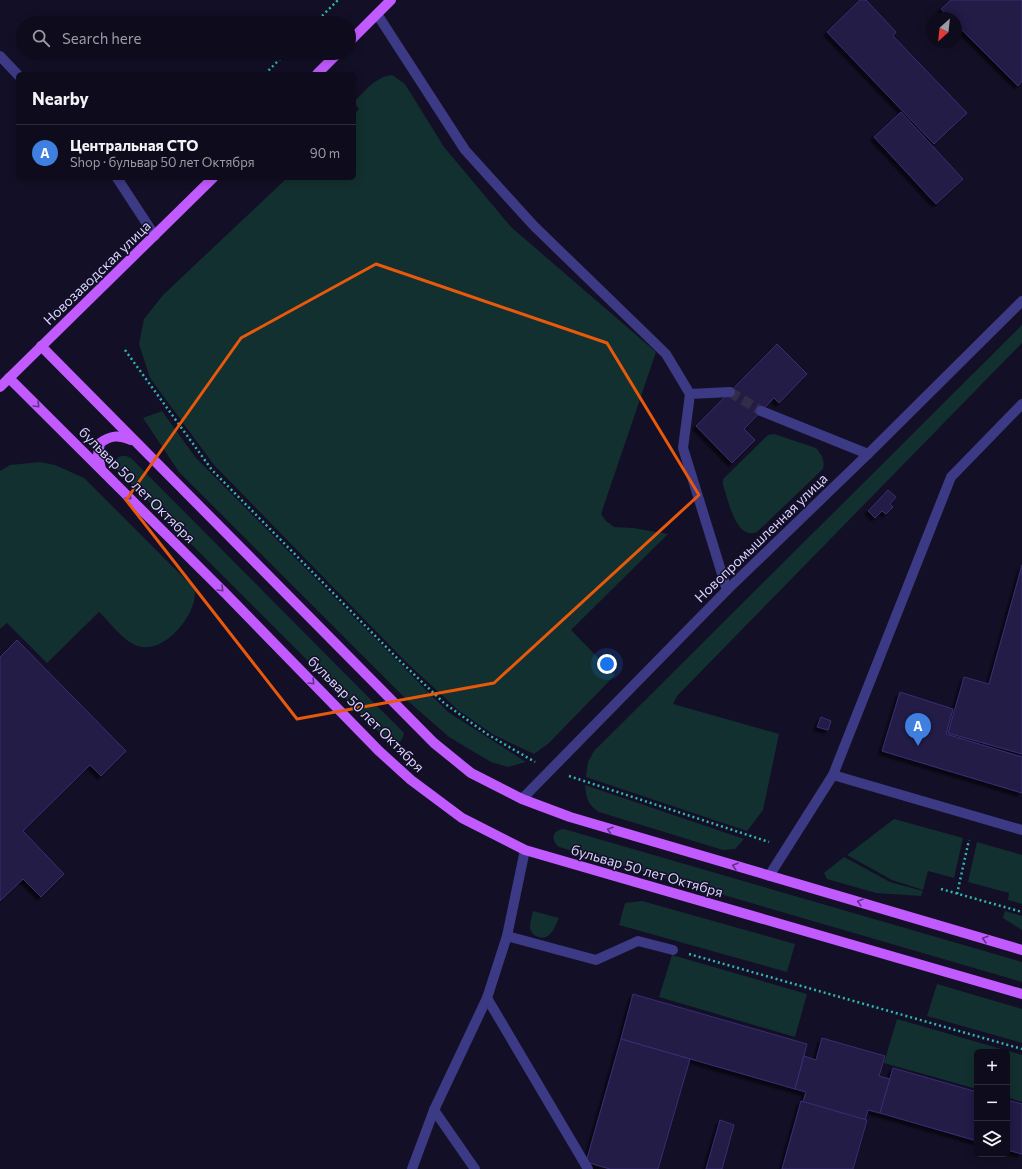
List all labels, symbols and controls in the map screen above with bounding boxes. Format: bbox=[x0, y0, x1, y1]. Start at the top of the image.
north arrow bbox=[926, 12, 962, 48]
search box bbox=[16, 16, 356, 60]
icon: search bbox=[30, 27, 52, 49]
text: Search here bbox=[62, 29, 141, 47]
text: Nearby bbox=[32, 88, 89, 109]
text: Центральная СТО bbox=[70, 136, 199, 154]
text: A bbox=[40, 145, 50, 161]
text: 90 m bbox=[310, 145, 340, 161]
text: Shop · бульвар 50 лет Октября bbox=[70, 154, 255, 170]
street label: Новозаводская улица bbox=[39, 217, 154, 328]
one-way arrow bbox=[32, 401, 40, 408]
street label: бульвар 50 лет Октября bbox=[76, 423, 199, 546]
street label: Новопромышленная улица bbox=[691, 470, 831, 606]
one-way arrow bbox=[124, 492, 132, 500]
one-way arrow bbox=[216, 584, 224, 592]
street label: бульвар 50 лет Октября bbox=[305, 652, 428, 775]
your location bbox=[597, 654, 617, 674]
one-way arrow bbox=[307, 677, 315, 685]
pin: A bbox=[905, 713, 931, 746]
one-way arrow bbox=[607, 826, 614, 835]
street label: бульвар 50 лет Октября bbox=[569, 841, 725, 900]
one-way arrow bbox=[732, 862, 739, 871]
one-way arrow bbox=[857, 898, 864, 907]
one-way arrow bbox=[981, 935, 988, 944]
map controls bbox=[974, 1049, 1010, 1157]
button: + bbox=[974, 1049, 1010, 1085]
button: − bbox=[974, 1085, 1010, 1121]
button: layers bbox=[974, 1121, 1010, 1157]

